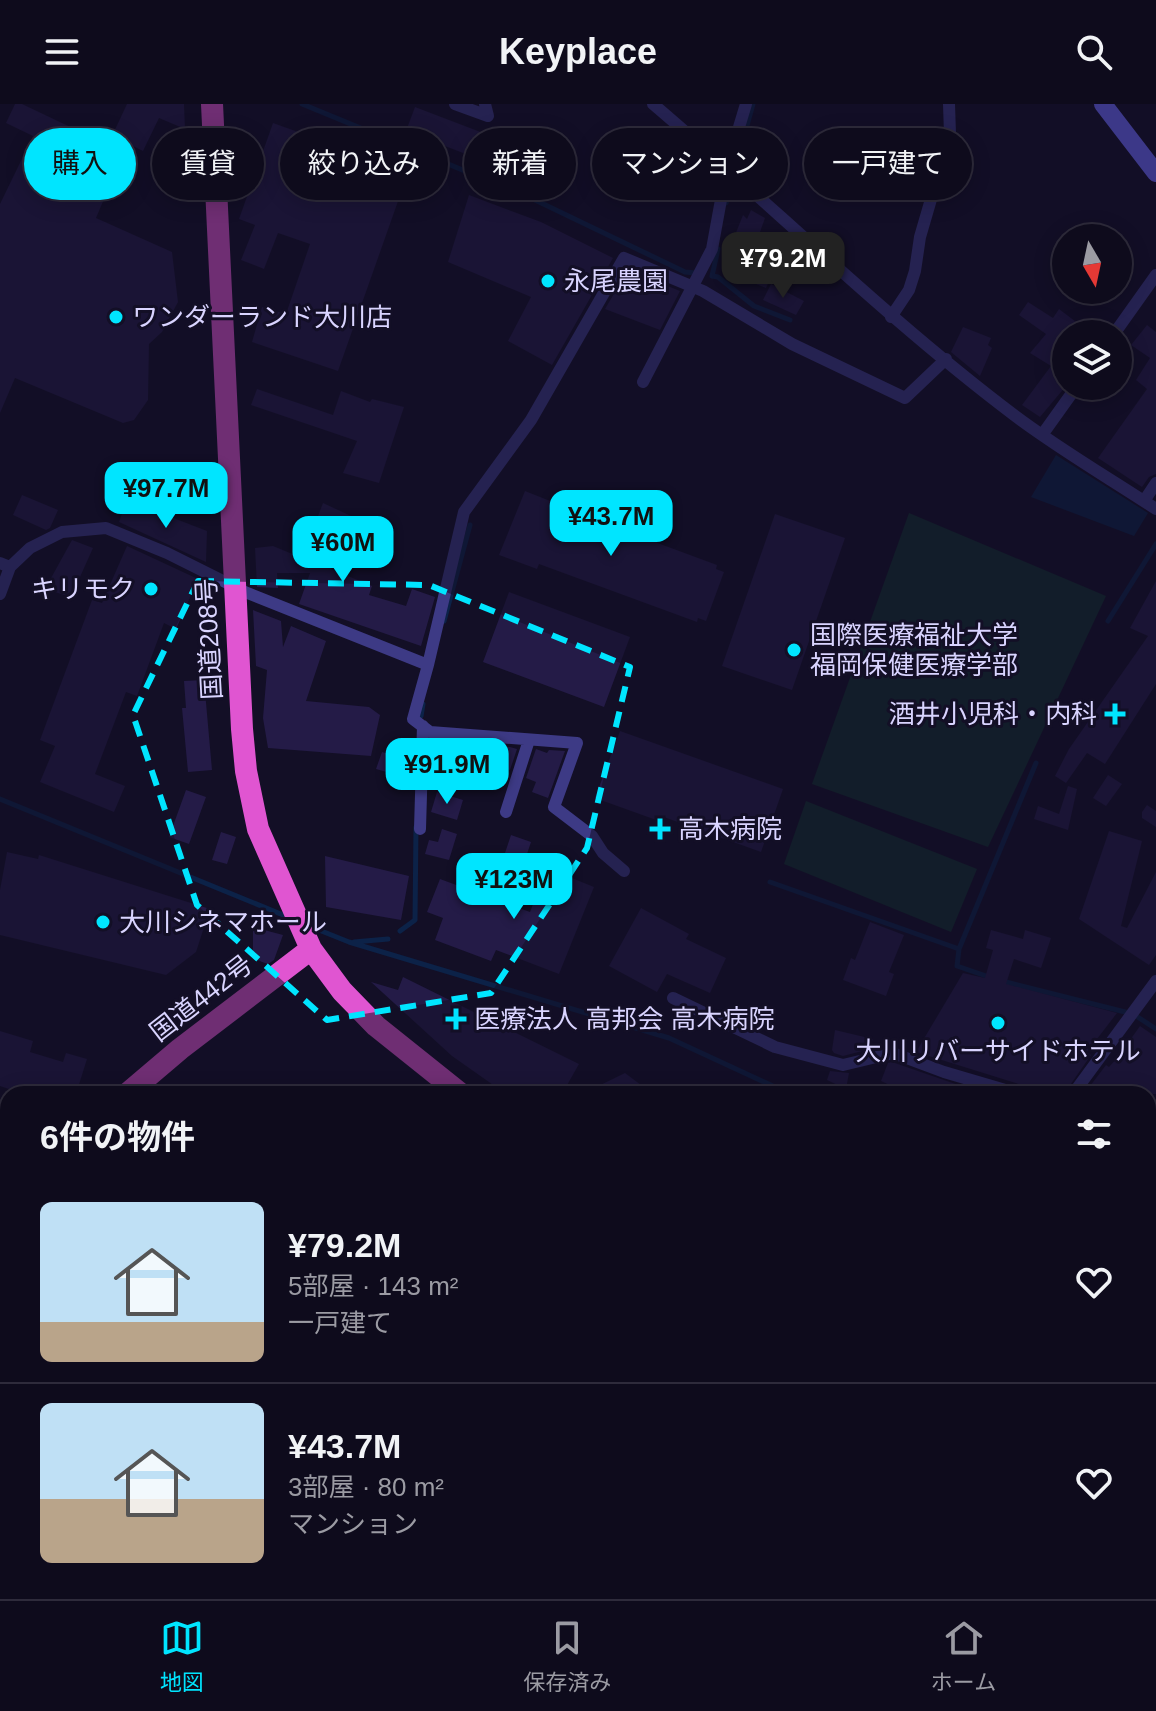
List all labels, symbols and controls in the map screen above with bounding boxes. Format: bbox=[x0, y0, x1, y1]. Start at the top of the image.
icon: menu bbox=[40, 30, 84, 74]
icon: search bbox=[1072, 30, 1116, 74]
text: Keyplace bbox=[499, 31, 657, 72]
chip: 購入 bbox=[24, 128, 136, 200]
chip: 賃貸 bbox=[152, 128, 264, 200]
chip: 絞り込み bbox=[280, 128, 448, 200]
chip: 新着 bbox=[464, 128, 576, 200]
chip: マンション bbox=[592, 128, 788, 200]
chip: 一戸建て bbox=[804, 128, 972, 200]
north arrow bbox=[1052, 224, 1132, 304]
map controls bbox=[1052, 224, 1132, 400]
pin: ¥79.2M bbox=[718, 232, 848, 300]
text: ¥79.2M bbox=[740, 243, 826, 273]
place label: 永尾農園 bbox=[564, 266, 668, 296]
marker: 永尾農園 bbox=[539, 272, 557, 290]
place label: ワンダーランド大川店 bbox=[132, 302, 392, 332]
marker: ワンダーランド大川店 bbox=[107, 308, 125, 326]
button: layers bbox=[1052, 320, 1132, 400]
pin: ¥97.7M bbox=[101, 462, 231, 530]
text: ¥97.7M bbox=[123, 473, 209, 503]
pin: ¥43.7M bbox=[546, 490, 676, 558]
text: ¥43.7M bbox=[568, 501, 654, 531]
pin: ¥60M bbox=[296, 516, 390, 584]
text: ¥60M bbox=[310, 527, 376, 557]
place label: キリモク bbox=[31, 574, 135, 604]
street label: 国道208号 bbox=[191, 578, 227, 700]
marker: キリモク bbox=[142, 580, 160, 598]
place label: 国際医療福祉大学 福岡保健医療学部 bbox=[810, 620, 1018, 680]
marker: 国際医療福祉大学 福岡保健医療学部 bbox=[785, 641, 803, 659]
place label: 酒井小児科・内科 bbox=[889, 699, 1097, 729]
marker: 酒井小児科・内科 bbox=[1104, 703, 1126, 725]
pin: ¥91.9M bbox=[382, 738, 512, 806]
text: ¥91.9M bbox=[404, 749, 490, 779]
place label: 高木病院 bbox=[678, 814, 782, 844]
marker: 高木病院 bbox=[649, 818, 671, 840]
pin: ¥123M bbox=[458, 853, 570, 921]
text: ¥123M bbox=[474, 864, 554, 894]
place label: 大川シネマホール bbox=[119, 907, 327, 937]
marker: 大川シネマホール bbox=[94, 913, 112, 931]
street label: 国道442号 bbox=[144, 949, 258, 1047]
place label: 医療法人 高邦会 高木病院 bbox=[474, 1004, 774, 1034]
marker: 医療法人 高邦会 高木病院 bbox=[445, 1008, 467, 1030]
marker: 大川リバーサイドホテル bbox=[989, 1014, 1007, 1032]
place label: 大川リバーサイドホテル bbox=[855, 1036, 1141, 1066]
icon: filters bbox=[1072, 1112, 1116, 1156]
text: 6件の物件 bbox=[40, 1118, 195, 1156]
text: ¥79.2M bbox=[288, 1226, 401, 1264]
icon: home bbox=[104, 1234, 200, 1330]
icon: heart bbox=[1072, 1260, 1116, 1304]
text: 5部屋 · 143 m² bbox=[288, 1271, 459, 1301]
text: 一戸建て bbox=[288, 1308, 392, 1338]
text: ¥43.7M bbox=[288, 1427, 401, 1465]
icon: home bbox=[104, 1435, 200, 1531]
icon: heart bbox=[1072, 1461, 1116, 1505]
text: 3部屋 · 80 m² bbox=[288, 1472, 444, 1502]
text: マンション bbox=[288, 1509, 418, 1539]
tab: 地図 bbox=[160, 1616, 204, 1696]
tab: 保存済み bbox=[523, 1616, 611, 1696]
tab: ホーム bbox=[931, 1616, 996, 1696]

